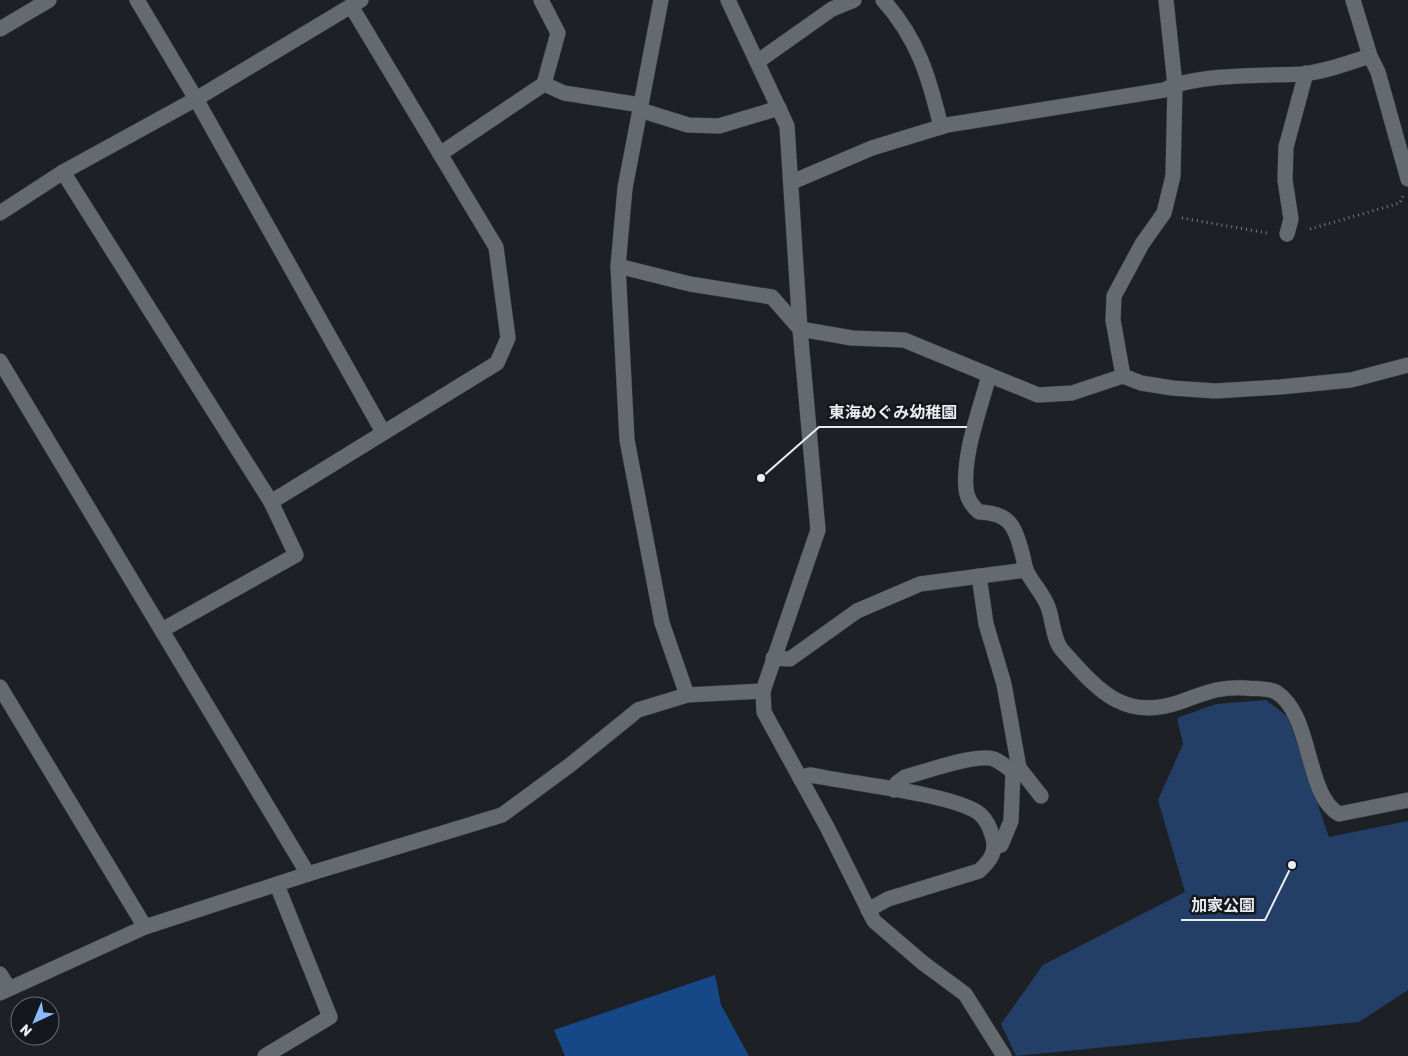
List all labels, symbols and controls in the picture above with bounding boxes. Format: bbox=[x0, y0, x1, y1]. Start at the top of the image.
callout: 東海めぐみ幼稚園 bbox=[819, 396, 967, 427]
text: 東海めぐみ幼稚園 bbox=[829, 403, 957, 422]
callout: 加家公園 bbox=[1181, 889, 1265, 920]
text: 加家公園 bbox=[1191, 896, 1255, 915]
north arrow bbox=[10, 996, 60, 1046]
text: N bbox=[17, 1020, 36, 1040]

